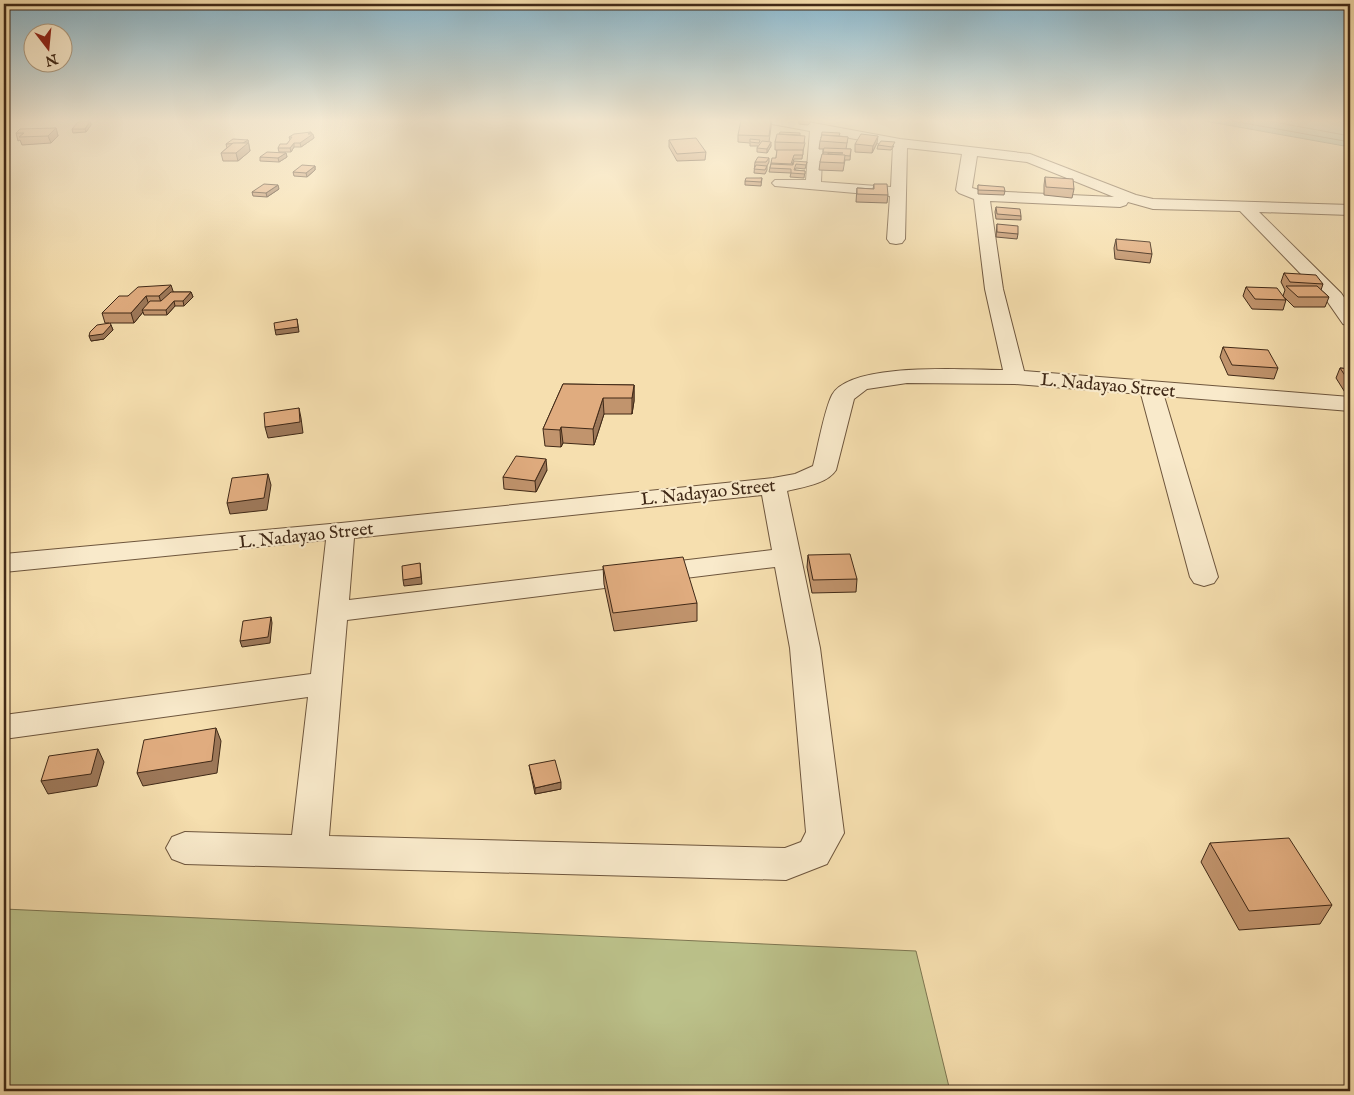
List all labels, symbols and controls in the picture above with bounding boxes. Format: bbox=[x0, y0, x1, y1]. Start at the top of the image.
north arrow bbox=[22, 22, 72, 72]
text: N bbox=[43, 49, 61, 70]
street label: L. Nadayao Street bbox=[1039, 369, 1176, 404]
street label: L. Nadayao Street bbox=[640, 475, 777, 512]
street label: L. Nadayao Street bbox=[238, 518, 375, 555]

